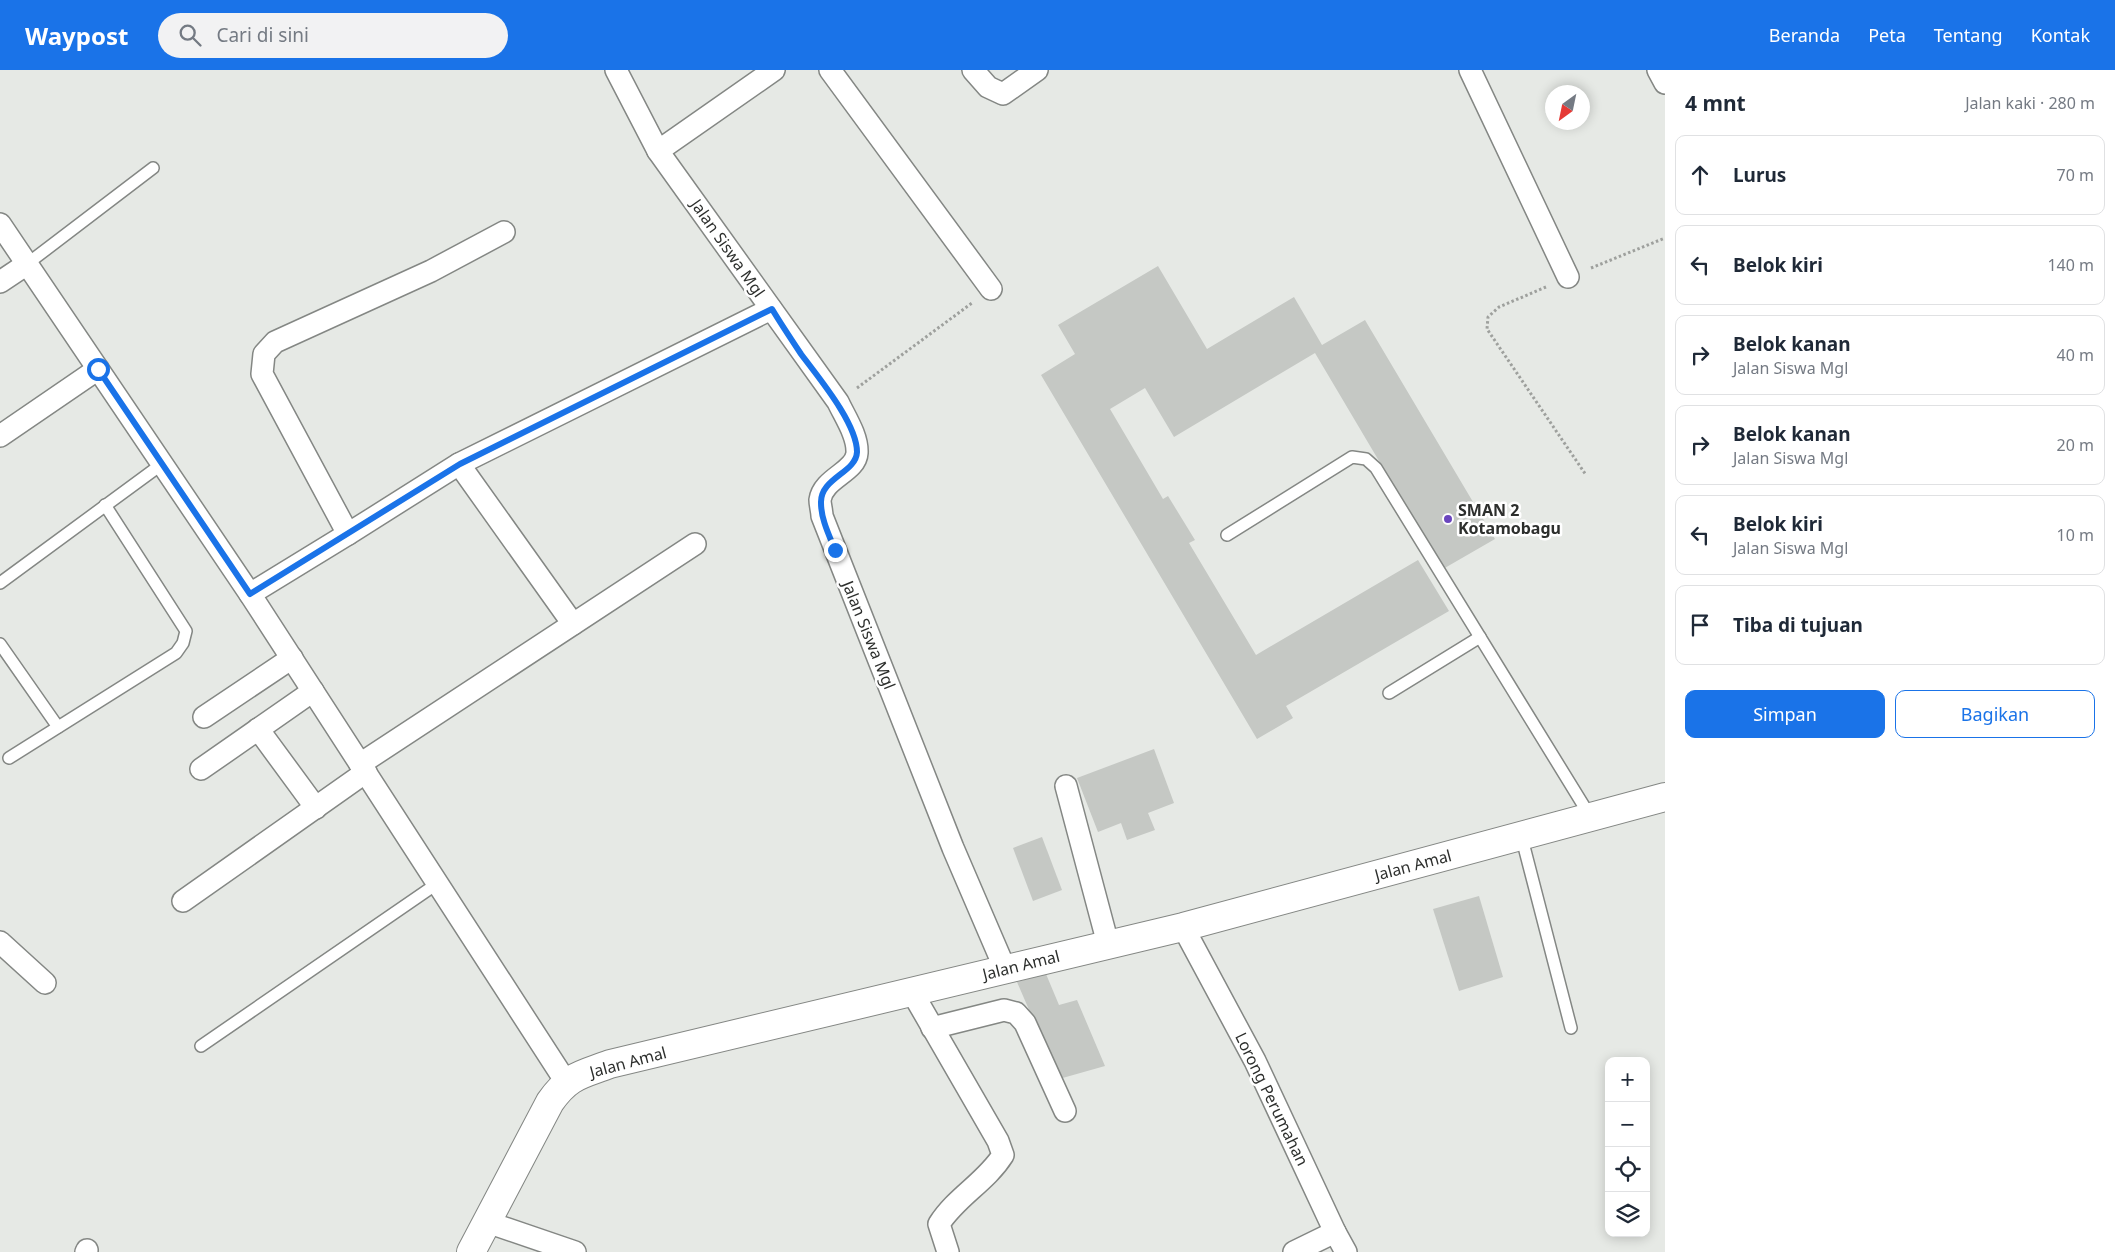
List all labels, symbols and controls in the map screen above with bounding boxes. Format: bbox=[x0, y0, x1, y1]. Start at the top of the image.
search box bbox=[158, 13, 508, 58]
text: Waypost bbox=[25, 19, 128, 52]
icon: search bbox=[176, 21, 204, 49]
text: Cari di sini bbox=[216, 22, 309, 48]
text: Beranda bbox=[1769, 23, 1840, 47]
text: Peta bbox=[1868, 23, 1906, 47]
text: Tentang bbox=[1934, 23, 2003, 47]
text: Kontak bbox=[2031, 23, 2090, 47]
north arrow bbox=[1545, 85, 1590, 130]
text: 4 mnt bbox=[1685, 89, 1746, 117]
text: Jalan kaki · 280 m bbox=[1965, 92, 2095, 114]
icon: ahead bbox=[1686, 161, 1714, 189]
text: Lurus bbox=[1733, 162, 1786, 188]
text: 70 m bbox=[2057, 164, 2094, 186]
street label: Jalan Siswa Mgl bbox=[685, 193, 770, 302]
icon: left bbox=[1686, 251, 1714, 279]
text: Belok kiri bbox=[1733, 252, 1823, 278]
text: 140 m bbox=[2047, 254, 2094, 276]
text: Belok kanan bbox=[1733, 331, 1850, 357]
icon: right bbox=[1686, 341, 1714, 369]
text: 40 m bbox=[2057, 344, 2094, 366]
text: Jalan Siswa Mgl bbox=[1733, 357, 1848, 379]
route start bbox=[87, 358, 110, 381]
text: Belok kanan bbox=[1733, 421, 1850, 447]
icon: right bbox=[1686, 431, 1714, 459]
text: 20 m bbox=[2057, 434, 2094, 456]
text: Jalan Siswa Mgl bbox=[1733, 447, 1848, 469]
place label: SMAN 2 Kotamobagu bbox=[1458, 499, 1561, 539]
text: Belok kiri bbox=[1733, 511, 1823, 537]
marker: SMAN 2 Kotamobagu bbox=[1442, 513, 1454, 525]
icon: left bbox=[1686, 521, 1714, 549]
text: 10 m bbox=[2057, 524, 2094, 546]
text: Jalan Siswa Mgl bbox=[1733, 537, 1848, 559]
route end bbox=[824, 539, 847, 562]
street label: Jalan Siswa Mgl bbox=[836, 576, 901, 693]
icon: arrive bbox=[1686, 611, 1714, 639]
text: Tiba di tujuan bbox=[1733, 612, 1863, 638]
button: Simpan bbox=[1685, 690, 1885, 738]
button: Bagikan bbox=[1895, 690, 2095, 738]
street label: Jalan Amal bbox=[1370, 844, 1454, 886]
street label: Jalan Amal bbox=[978, 945, 1062, 986]
street label: Lorong Perumahan bbox=[1230, 1029, 1314, 1169]
street label: Jalan Amal bbox=[585, 1041, 669, 1083]
map controls bbox=[1605, 1057, 1650, 1237]
button: + bbox=[1605, 1057, 1650, 1102]
button: − bbox=[1605, 1102, 1650, 1147]
button: locate bbox=[1605, 1147, 1650, 1192]
button: layers bbox=[1605, 1192, 1650, 1237]

